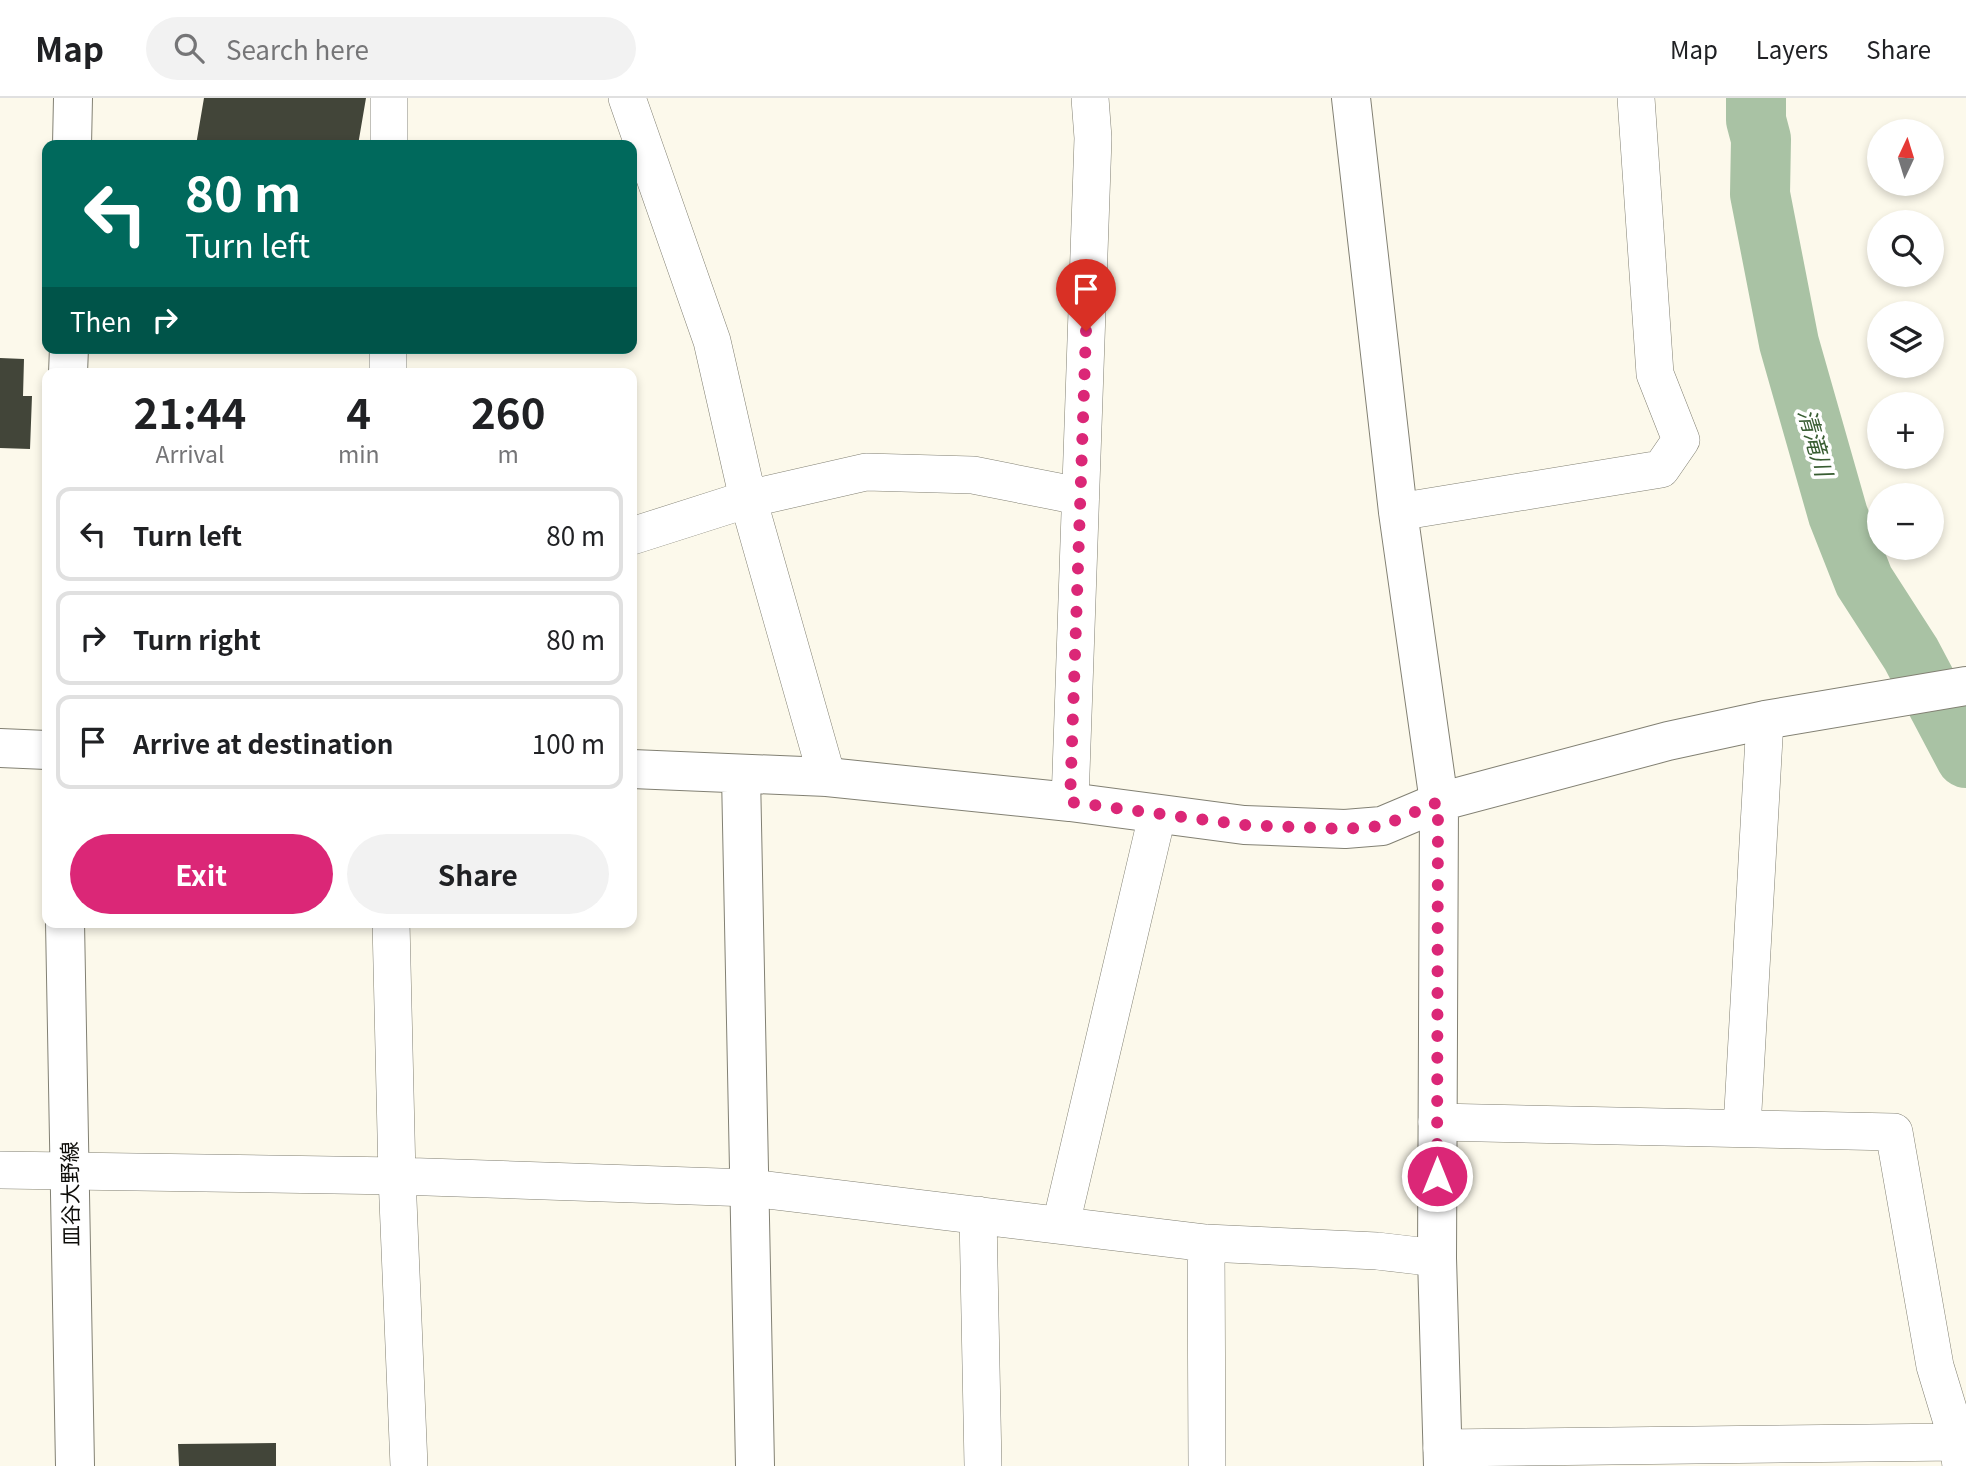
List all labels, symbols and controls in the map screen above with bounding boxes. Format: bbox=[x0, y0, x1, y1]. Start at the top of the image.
search box bbox=[146, 17, 636, 80]
text: Map bbox=[35, 24, 104, 72]
icon: search bbox=[170, 29, 208, 67]
text: Search here bbox=[226, 30, 369, 67]
text: Map bbox=[1670, 31, 1718, 66]
text: Layers bbox=[1756, 31, 1828, 66]
text: Share bbox=[1866, 31, 1931, 66]
north arrow bbox=[1867, 119, 1944, 196]
map controls bbox=[1867, 119, 1944, 560]
text: 80 m bbox=[185, 155, 301, 226]
icon: left bbox=[70, 168, 161, 259]
button: search bbox=[1867, 210, 1944, 287]
text: Turn left bbox=[185, 221, 310, 267]
pin bbox=[1056, 259, 1116, 331]
icon: arrive bbox=[1067, 270, 1105, 308]
icon: right bbox=[146, 301, 184, 339]
button: layers bbox=[1867, 301, 1944, 378]
text: Then bbox=[70, 302, 132, 339]
text: 21:44 bbox=[134, 380, 246, 441]
text: 4 bbox=[346, 380, 371, 441]
text: 260 bbox=[471, 380, 545, 441]
button: + bbox=[1867, 392, 1944, 469]
water label: 清滝川 bbox=[1791, 404, 1844, 483]
text: Arrival bbox=[155, 436, 224, 470]
text: min bbox=[338, 436, 380, 470]
text: m bbox=[498, 436, 519, 470]
button: − bbox=[1867, 483, 1944, 560]
icon: left bbox=[74, 515, 112, 553]
text: Turn left bbox=[133, 516, 242, 553]
text: 80 m bbox=[546, 516, 605, 553]
icon: right bbox=[74, 619, 112, 657]
text: Turn right bbox=[133, 620, 261, 657]
text: 80 m bbox=[546, 620, 605, 657]
icon: arrive bbox=[74, 723, 112, 761]
text: Arrive at destination bbox=[133, 724, 394, 761]
text: 100 m bbox=[532, 724, 605, 761]
button: Exit bbox=[70, 834, 333, 914]
button: Share bbox=[347, 834, 609, 914]
position arrow bbox=[1400, 1139, 1474, 1213]
street label: 皿谷大野線 bbox=[53, 1141, 85, 1247]

